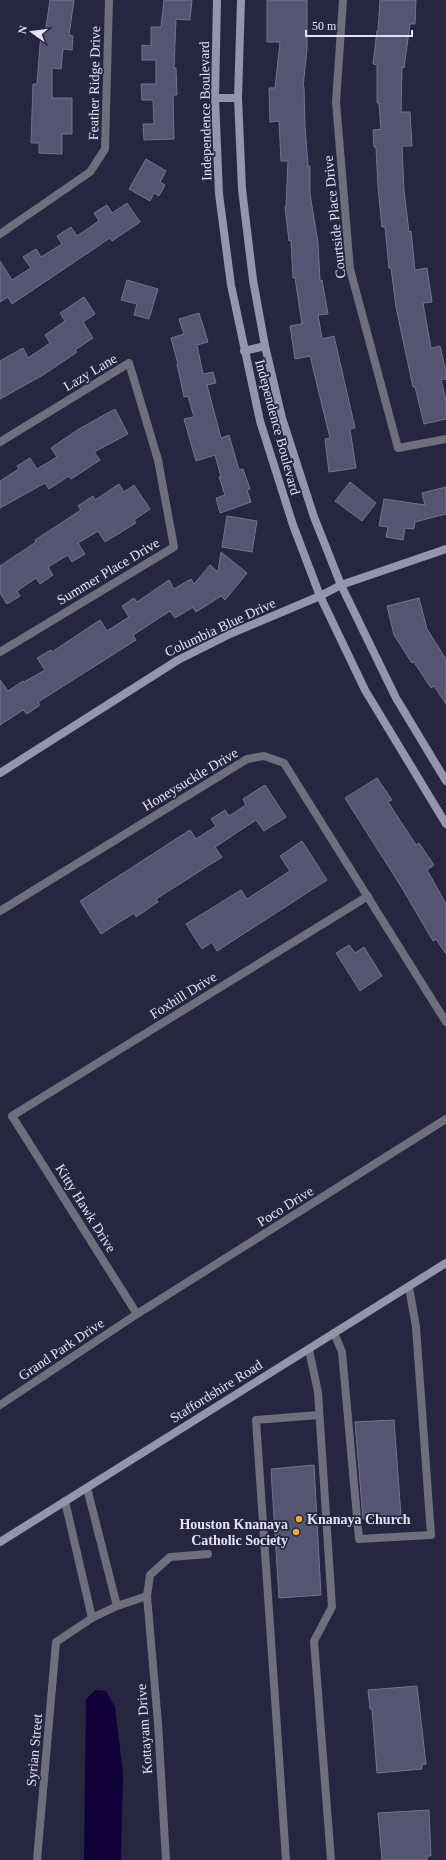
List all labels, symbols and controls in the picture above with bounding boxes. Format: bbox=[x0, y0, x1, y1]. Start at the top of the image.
north arrow bbox=[12, 12, 52, 52]
scale bar bbox=[306, 12, 412, 38]
text: 50 m bbox=[312, 19, 337, 33]
text: N bbox=[16, 24, 29, 35]
street label: Feather Ridge Drive bbox=[86, 26, 103, 140]
street label: Independence Boulevard bbox=[197, 41, 214, 181]
street label: Courtside Place Drive bbox=[321, 155, 348, 279]
street label: Lazy Lane bbox=[61, 351, 120, 394]
street label: Independence Boulevard bbox=[252, 358, 303, 496]
street label: Summer Place Drive bbox=[54, 535, 162, 608]
street label: Columbia Blue Drive bbox=[162, 595, 278, 660]
street label: Honeysuckle Drive bbox=[140, 745, 241, 814]
street label: Foxhill Drive bbox=[147, 969, 219, 1022]
street label: Kitty Hawk Drive bbox=[52, 1161, 119, 1255]
street label: Poco Drive bbox=[254, 1183, 316, 1230]
street label: Grand Park Drive bbox=[16, 1315, 107, 1383]
street label: Staffordshire Road bbox=[167, 1357, 265, 1426]
place label: Knanaya Church bbox=[307, 1512, 411, 1527]
marker: Knanaya Church bbox=[294, 1514, 304, 1524]
place label: Houston Knanaya Catholic Society bbox=[179, 1517, 288, 1548]
marker: Houston Knanaya Catholic Society bbox=[291, 1527, 301, 1537]
street label: Kottayam Drive bbox=[134, 1683, 155, 1775]
street label: Syrian Street bbox=[24, 1713, 45, 1787]

